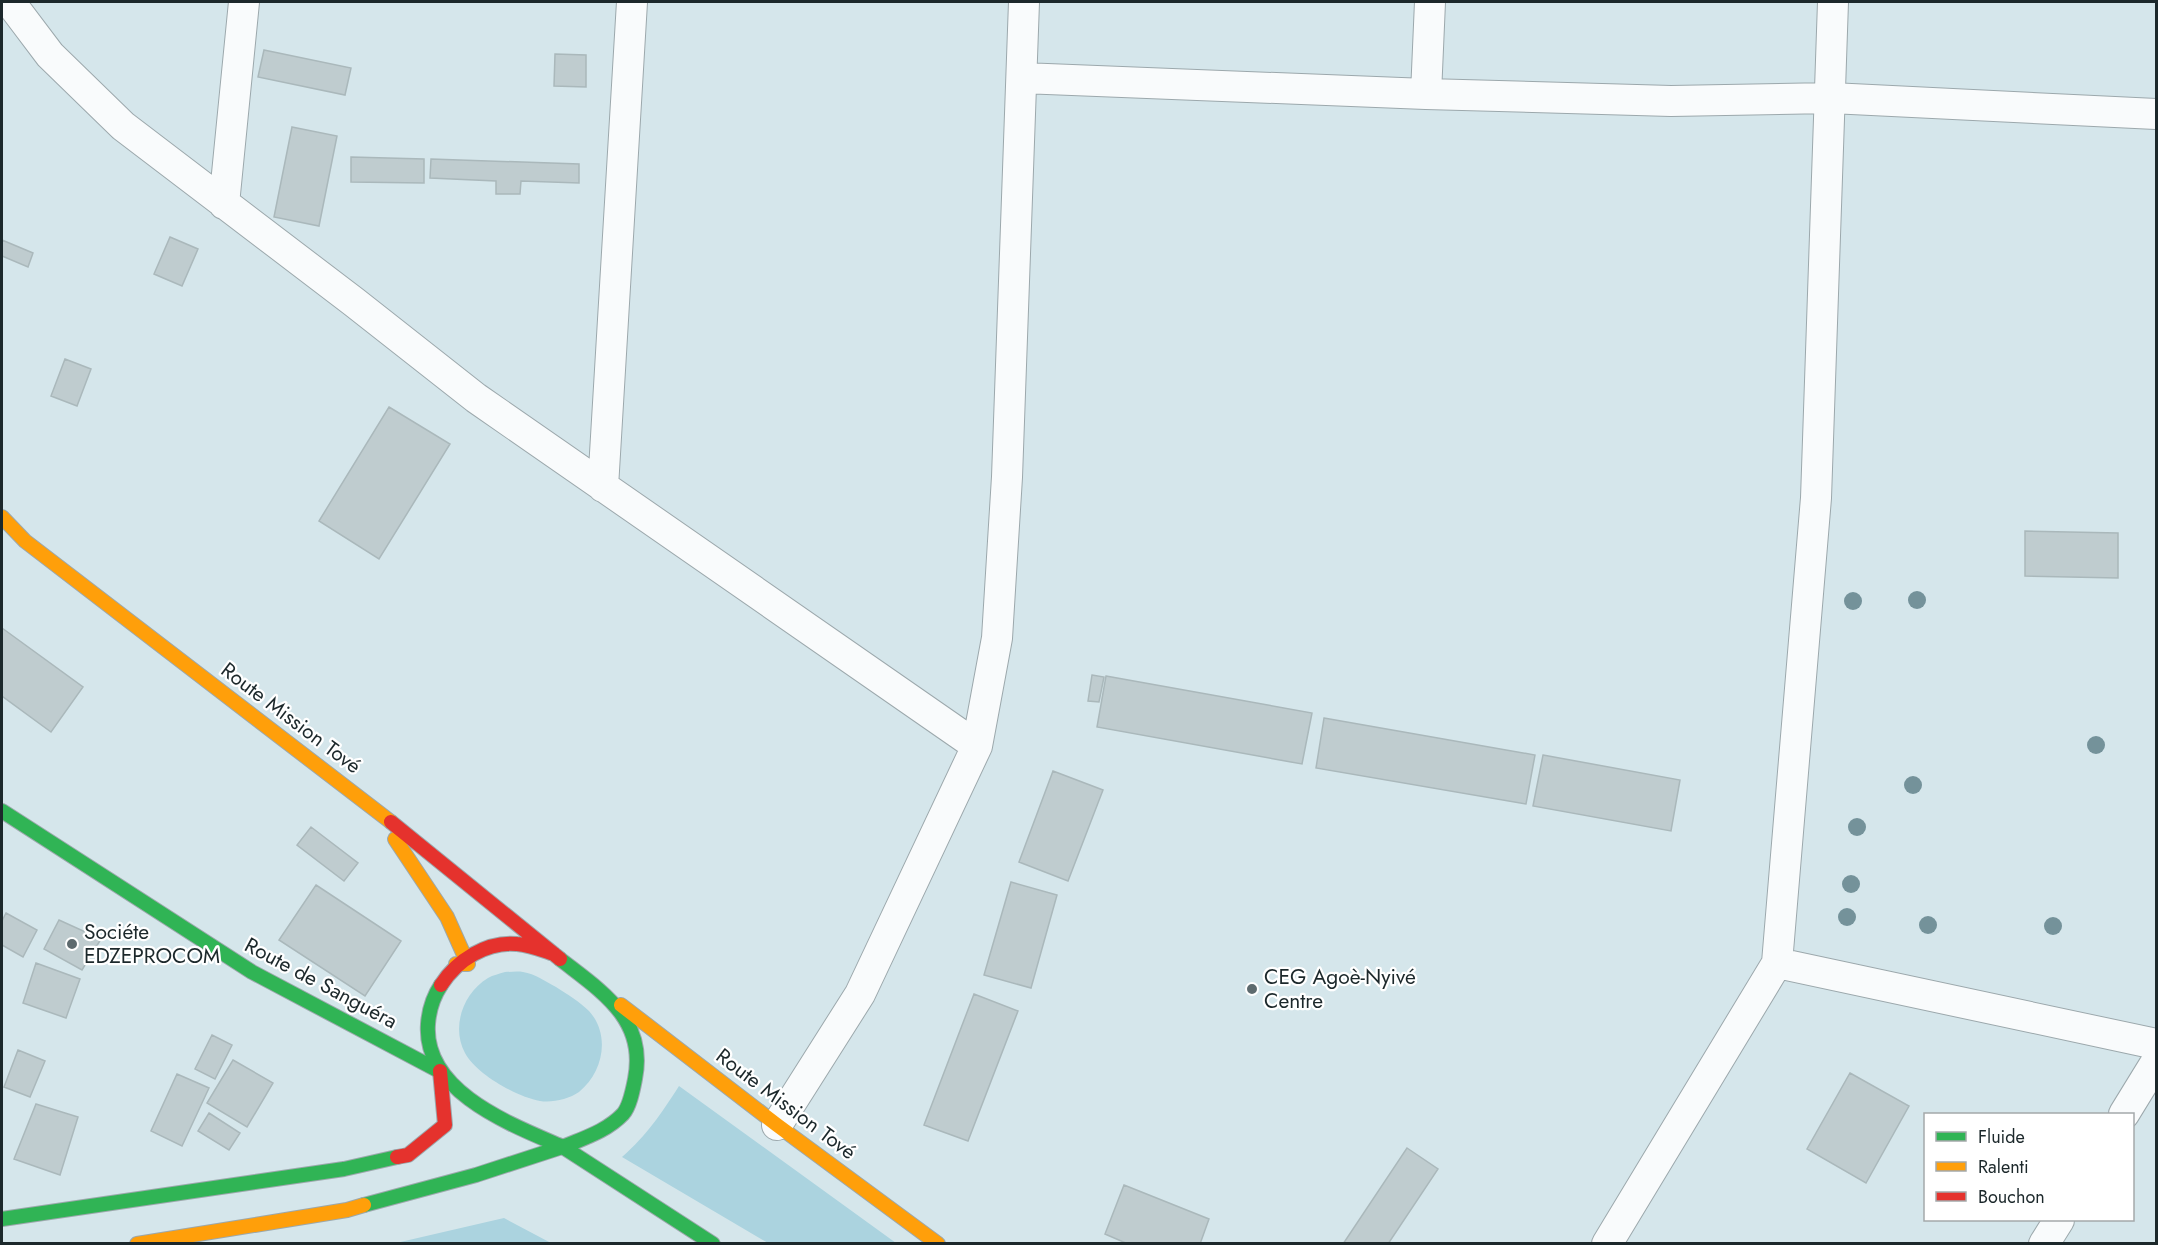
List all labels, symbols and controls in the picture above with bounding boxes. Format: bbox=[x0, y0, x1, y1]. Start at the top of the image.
street label: Route Mission Tové bbox=[215, 655, 368, 781]
place label: Sociéte EDZEPROCOM bbox=[84, 917, 220, 971]
street label: Route de Sanguéra bbox=[239, 930, 403, 1036]
marker: Sociéte EDZEPROCOM bbox=[65, 937, 79, 951]
place label: CEG Agoè-Nyivé Centre bbox=[1264, 962, 1416, 1016]
marker: CEG Agoè-Nyivé Centre bbox=[1245, 982, 1259, 996]
street label: Route Mission Tové bbox=[710, 1041, 863, 1167]
legend bbox=[1924, 1113, 2134, 1221]
text: Fluide bbox=[1978, 1124, 2025, 1150]
text: Ralenti bbox=[1978, 1154, 2029, 1180]
text: Bouchon bbox=[1978, 1184, 2045, 1210]

